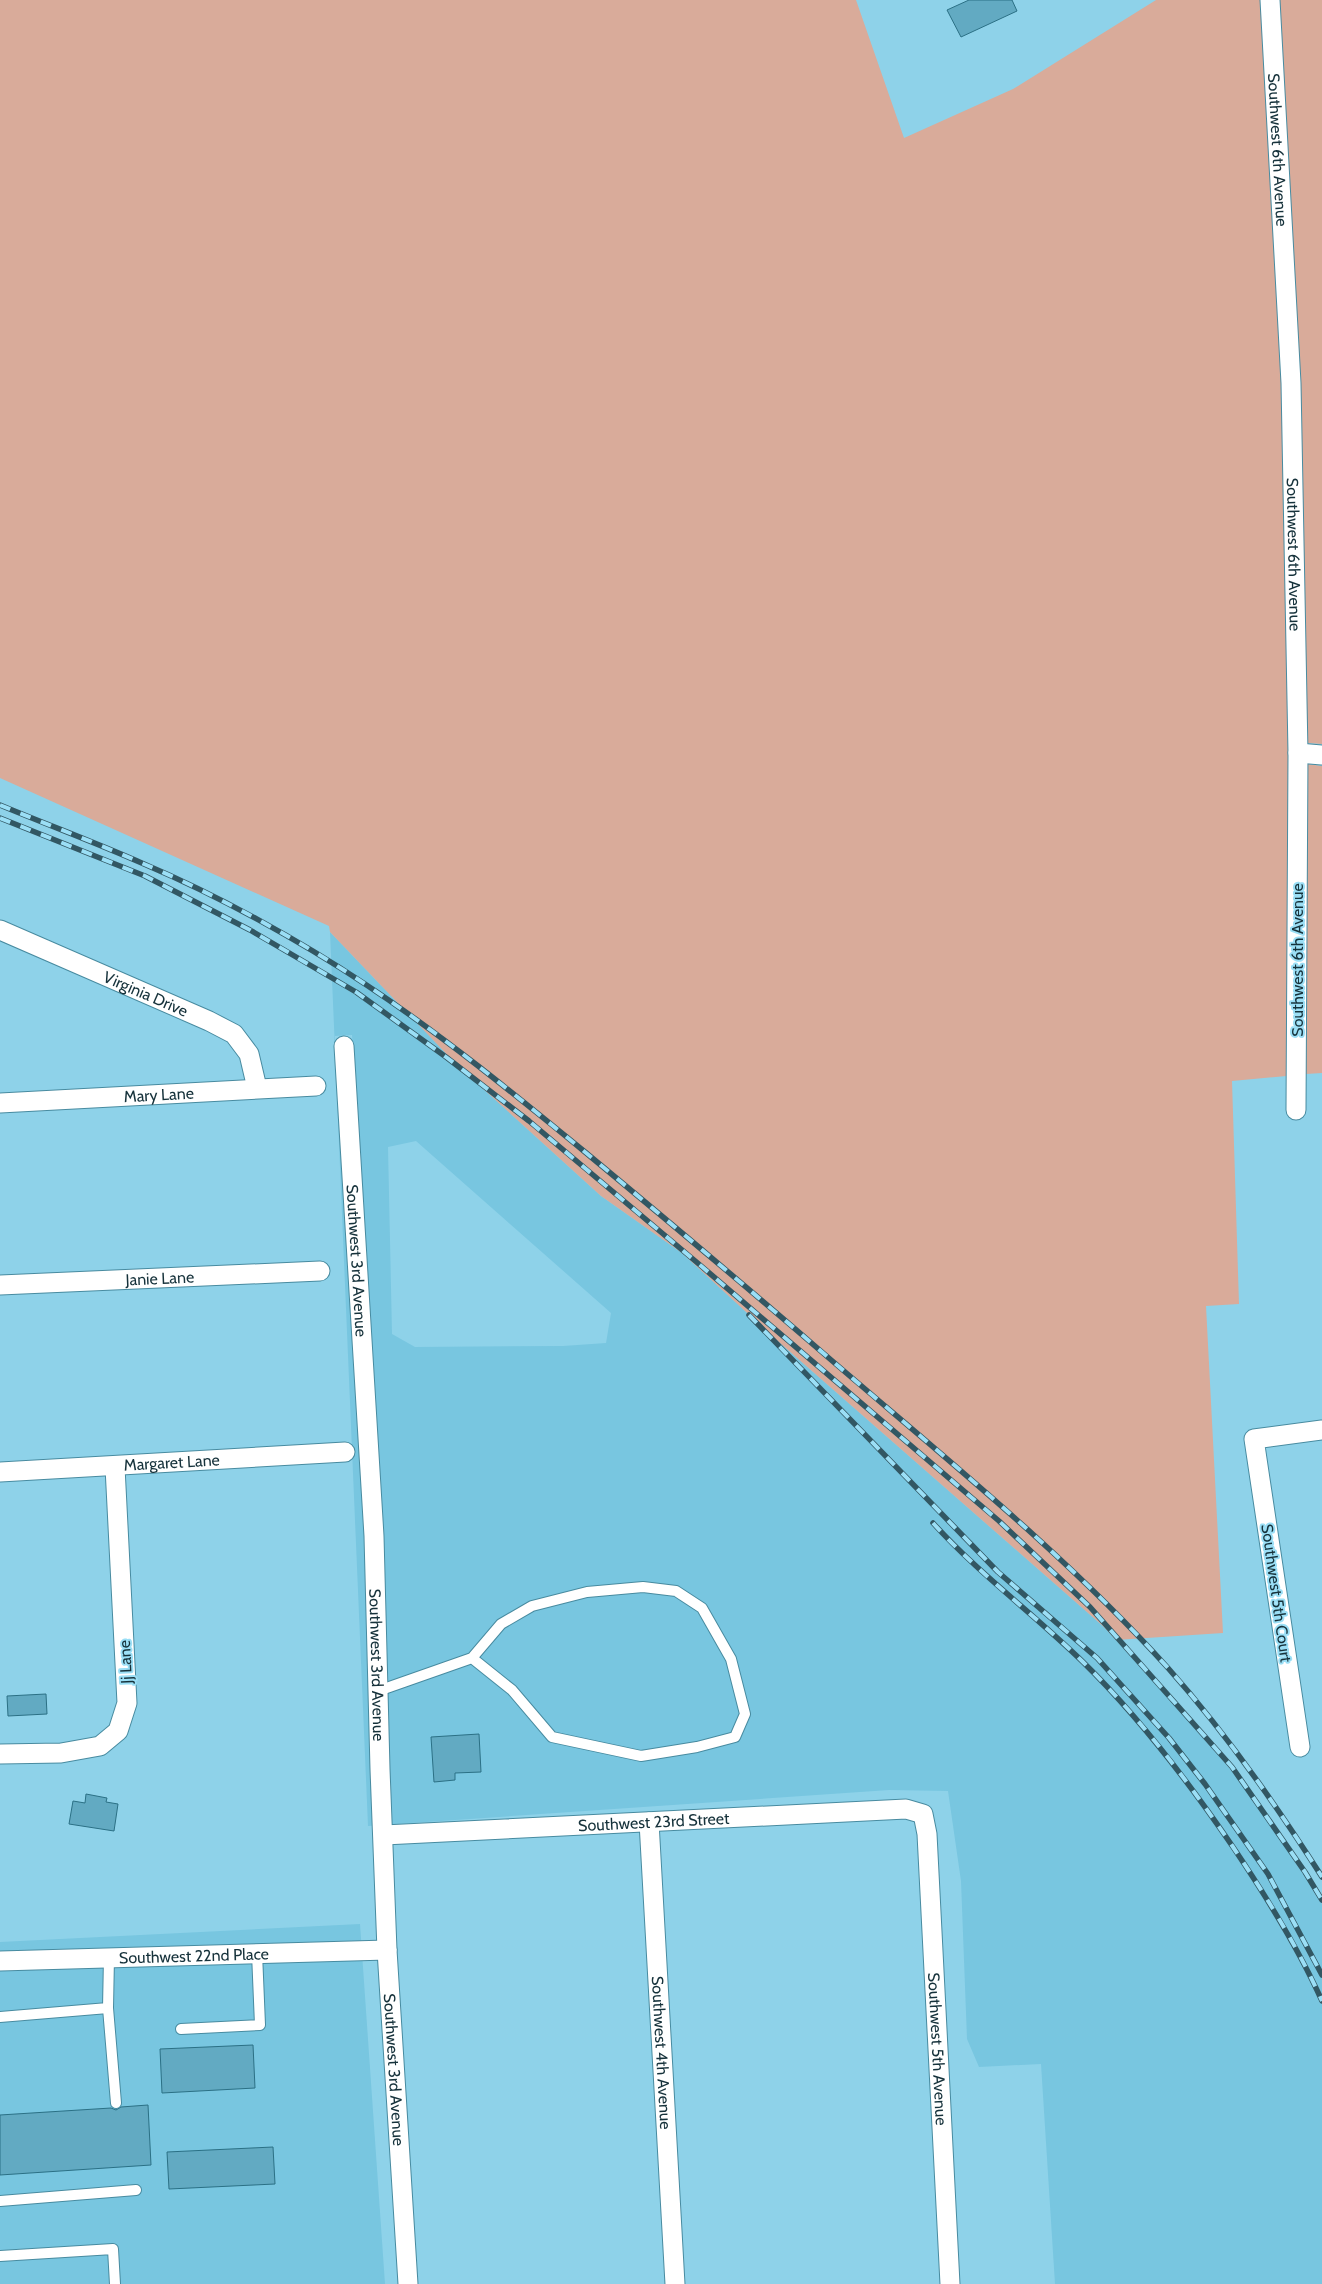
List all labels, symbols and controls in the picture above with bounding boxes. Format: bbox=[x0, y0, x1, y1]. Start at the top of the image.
street label: Southwest 6th Avenue bbox=[1264, 73, 1291, 227]
street label: Southwest 6th Avenue bbox=[1283, 478, 1305, 631]
street label: Southwest 6th Avenue bbox=[1288, 883, 1307, 1037]
street label: Virginia Drive bbox=[100, 967, 191, 1021]
street label: Mary Lane bbox=[123, 1084, 194, 1106]
street label: Southwest 3rd Avenue bbox=[342, 1184, 371, 1337]
street label: Janie Lane bbox=[124, 1268, 195, 1290]
street label: Margaret Lane bbox=[123, 1450, 220, 1475]
street label: Southwest 5th Court bbox=[1257, 1523, 1296, 1664]
street label: Southwest 3rd Avenue bbox=[365, 1588, 388, 1742]
street label: Jj Lane bbox=[115, 1640, 136, 1685]
street label: Southwest 23rd Street bbox=[578, 1809, 730, 1835]
street label: Southwest 22nd Place bbox=[119, 1944, 269, 1968]
street label: Southwest 5th Avenue bbox=[924, 1972, 951, 2126]
street label: Southwest 4th Avenue bbox=[648, 1975, 675, 2130]
street label: Southwest 3rd Avenue bbox=[380, 1993, 408, 2146]

